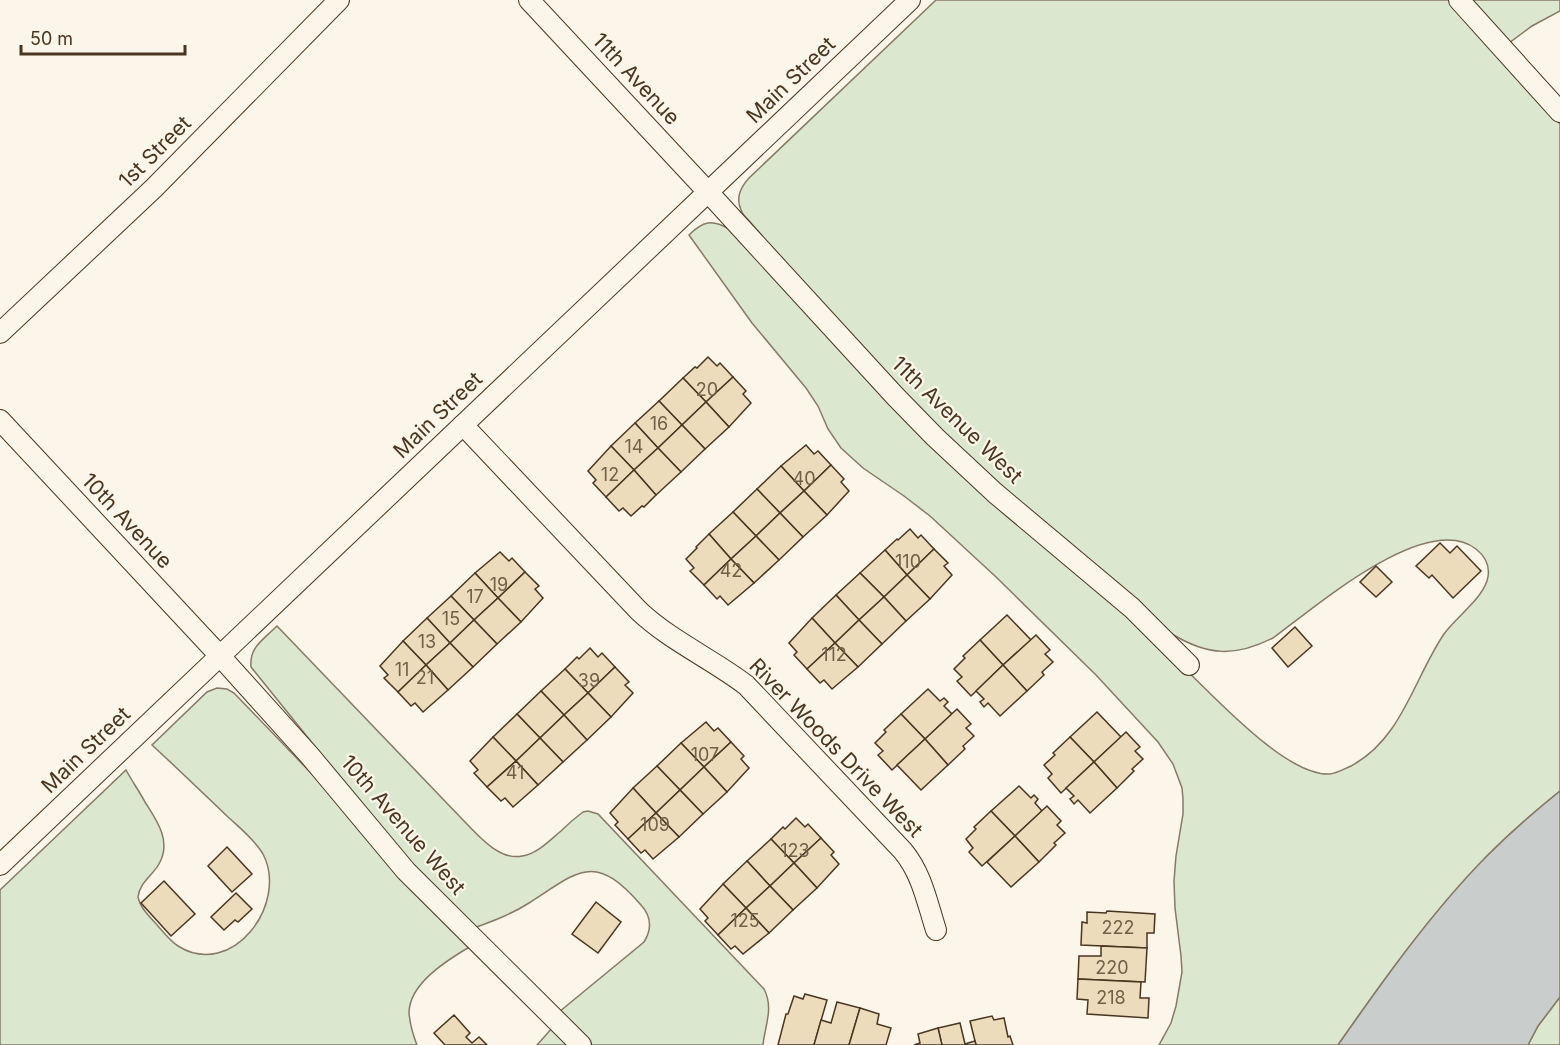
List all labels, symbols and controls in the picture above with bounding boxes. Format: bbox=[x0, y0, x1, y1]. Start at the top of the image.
scale bar bbox=[21, 18, 184, 56]
text: 50 m bbox=[30, 28, 73, 49]
street label: 11th Avenue bbox=[588, 28, 685, 130]
street label: Main Street bbox=[741, 31, 840, 128]
street label: 1st Street bbox=[113, 110, 196, 193]
street label: 11th Avenue West bbox=[887, 351, 1028, 488]
street label: Main Street bbox=[388, 366, 487, 463]
house number: 20 bbox=[696, 379, 718, 400]
house number: 16 bbox=[650, 413, 668, 434]
house number: 14 bbox=[625, 436, 643, 457]
house number: 12 bbox=[601, 464, 619, 485]
street label: 10th Avenue bbox=[77, 468, 178, 573]
house number: 40 bbox=[793, 468, 815, 489]
house number: 110 bbox=[895, 551, 921, 572]
house number: 42 bbox=[720, 560, 742, 581]
house number: 19 bbox=[490, 574, 508, 595]
house number: 17 bbox=[466, 586, 484, 607]
house number: 15 bbox=[442, 608, 460, 629]
house number: 13 bbox=[418, 631, 436, 652]
house number: 112 bbox=[821, 644, 847, 665]
street label: River Woods Drive West bbox=[745, 653, 928, 842]
house number: 11 bbox=[395, 659, 409, 680]
house number: 21 bbox=[416, 667, 434, 688]
house number: 39 bbox=[578, 670, 600, 691]
street label: Main Street bbox=[36, 701, 135, 798]
house number: 107 bbox=[691, 744, 719, 765]
street label: 10th Avenue West bbox=[336, 750, 471, 900]
house number: 41 bbox=[506, 762, 524, 783]
house number: 109 bbox=[640, 814, 670, 835]
house number: 123 bbox=[780, 840, 810, 861]
house number: 125 bbox=[730, 910, 760, 931]
house number: 222 bbox=[1102, 917, 1134, 938]
house number: 220 bbox=[1095, 957, 1129, 978]
house number: 218 bbox=[1096, 987, 1126, 1008]

